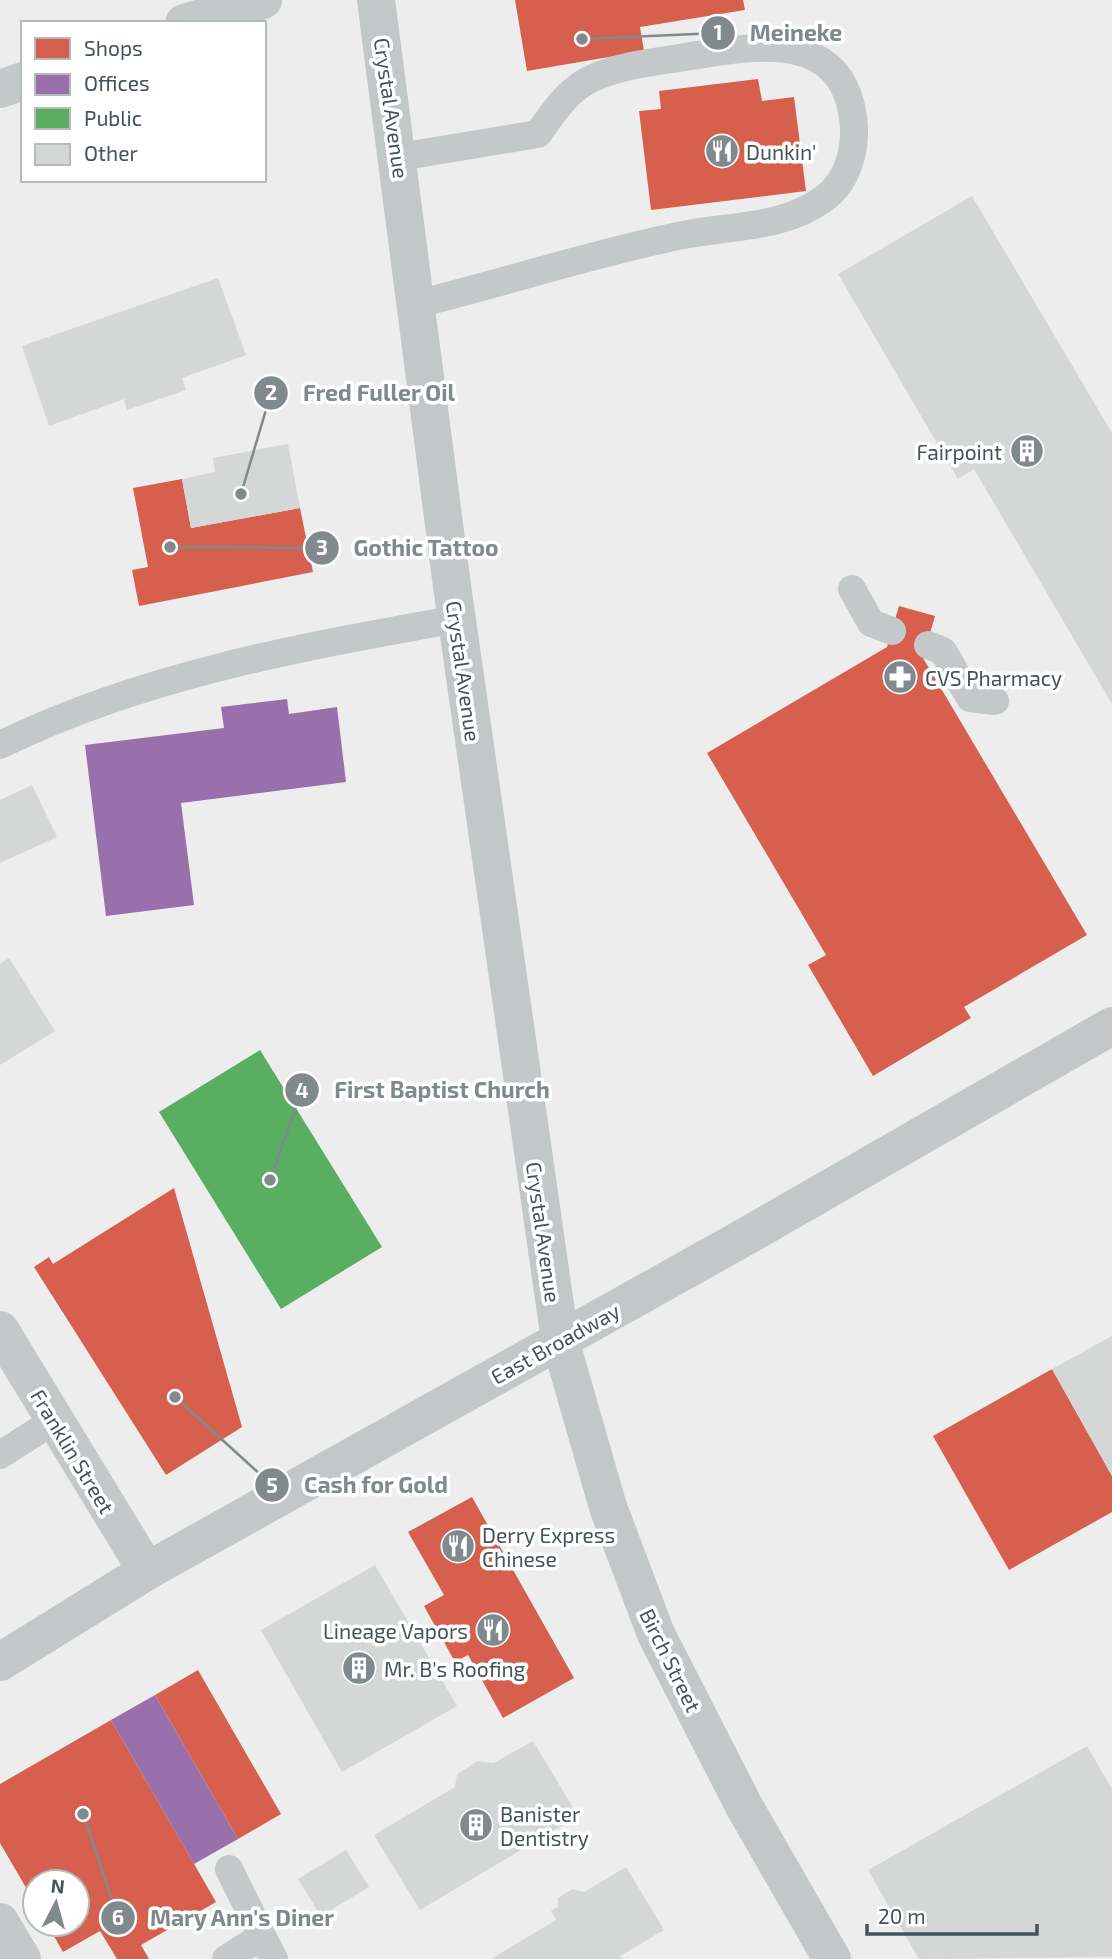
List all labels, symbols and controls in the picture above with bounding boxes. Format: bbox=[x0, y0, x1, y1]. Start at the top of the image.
callout: Meineke bbox=[701, 11, 856, 55]
text: Meineke bbox=[750, 18, 842, 46]
text: 1 bbox=[713, 19, 723, 44]
legend bbox=[21, 21, 266, 182]
text: Shops bbox=[84, 35, 143, 60]
street label: Crystal Avenue bbox=[370, 36, 414, 180]
text: Offices bbox=[84, 70, 150, 95]
text: Public bbox=[84, 105, 142, 130]
restaurant icon: Dunkin' bbox=[703, 132, 741, 170]
place label: Dunkin' bbox=[746, 139, 816, 164]
text: Other bbox=[84, 140, 139, 165]
callout: Fred Fuller Oil bbox=[254, 371, 469, 415]
text: Fred Fuller Oil bbox=[303, 378, 455, 406]
text: 2 bbox=[265, 379, 277, 404]
building icon: Fairpoint bbox=[1008, 432, 1046, 470]
place label: Fairpoint bbox=[916, 439, 1002, 464]
callout: Gothic Tattoo bbox=[304, 526, 513, 570]
text: Gothic Tattoo bbox=[353, 533, 499, 561]
text: 3 bbox=[316, 534, 328, 559]
street label: Crystal Avenue bbox=[442, 599, 486, 743]
pharmacy icon: CVS Pharmacy bbox=[881, 658, 919, 696]
place label: CVS Pharmacy bbox=[925, 665, 1062, 690]
callout: First Baptist Church bbox=[285, 1068, 564, 1112]
text: First Baptist Church bbox=[334, 1075, 550, 1103]
text: 4 bbox=[295, 1077, 309, 1102]
street label: Crystal Avenue bbox=[522, 1160, 566, 1304]
street label: East Broadway bbox=[486, 1297, 624, 1389]
street label: Franklin Street bbox=[26, 1384, 120, 1518]
callout: Cash for Gold bbox=[254, 1463, 462, 1507]
text: Cash for Gold bbox=[304, 1470, 448, 1498]
text: 5 bbox=[266, 1472, 278, 1497]
place label: Derry Express Chinese bbox=[482, 1522, 615, 1571]
restaurant icon: Derry Express Chinese bbox=[439, 1527, 477, 1565]
street label: Birch Street bbox=[635, 1604, 707, 1716]
restaurant icon: Lineage Vapors bbox=[474, 1611, 512, 1649]
place label: Lineage Vapors bbox=[323, 1618, 468, 1643]
building icon: Mr. B's Roofing bbox=[340, 1649, 378, 1687]
place label: Mr. B's Roofing bbox=[384, 1656, 526, 1681]
place label: Banister Dentistry bbox=[500, 1801, 589, 1850]
building icon: Banister Dentistry bbox=[457, 1806, 495, 1844]
north arrow bbox=[21, 1868, 91, 1938]
text: N bbox=[50, 1873, 66, 1898]
scale bar bbox=[867, 1892, 1037, 1936]
callout: Mary Ann's Diner bbox=[101, 1896, 349, 1940]
text: Mary Ann's Diner bbox=[150, 1903, 334, 1931]
text: 20 m bbox=[878, 1903, 926, 1928]
text: 6 bbox=[112, 1904, 124, 1929]

